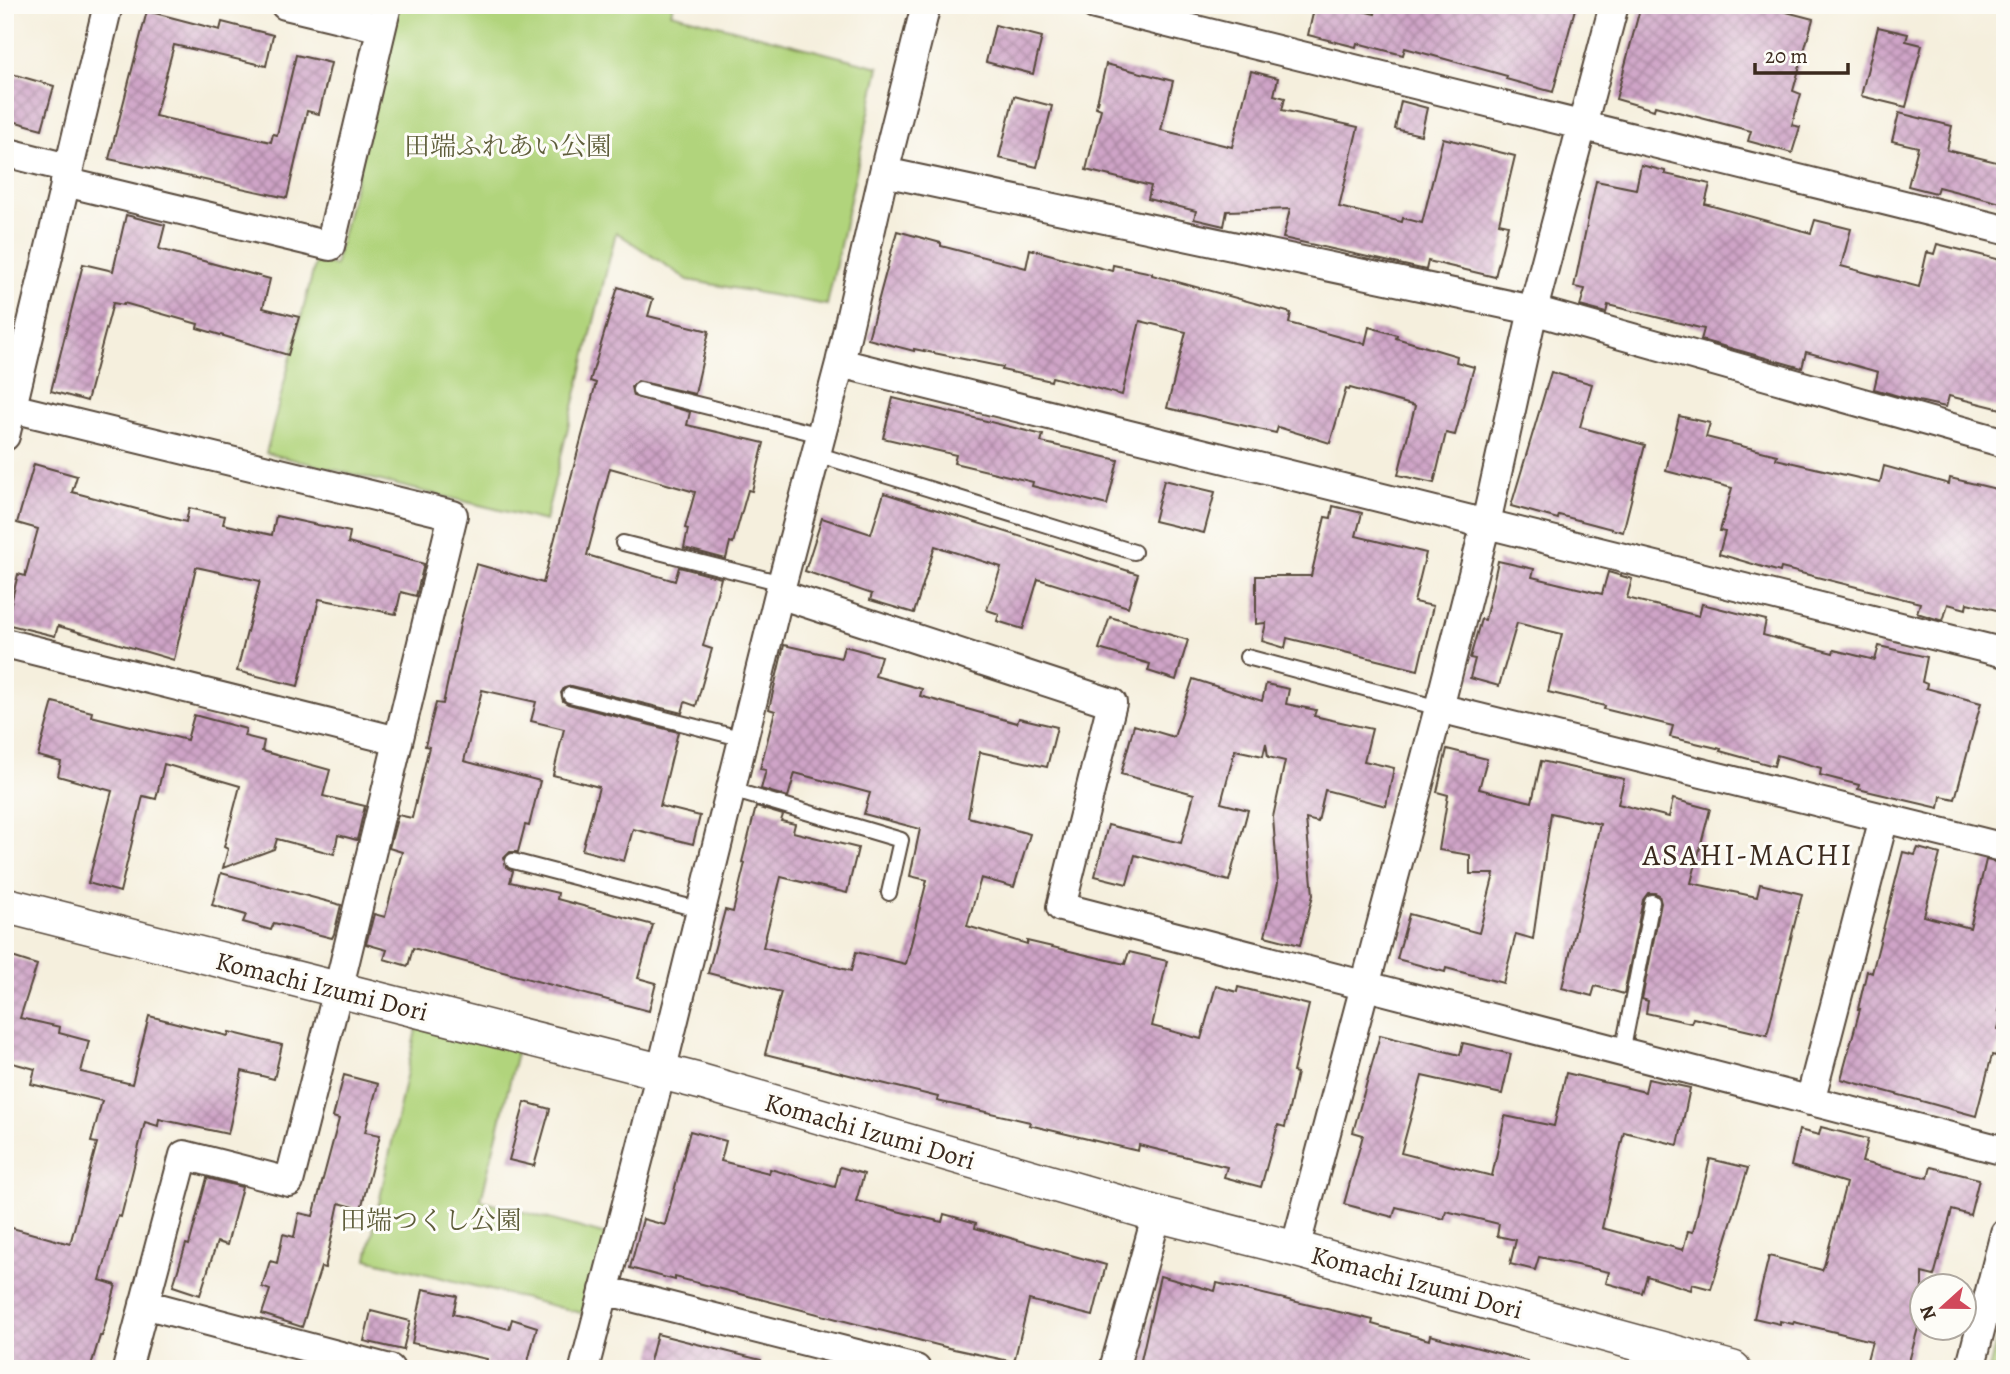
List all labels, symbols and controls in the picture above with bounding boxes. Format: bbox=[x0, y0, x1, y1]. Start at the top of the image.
scale bar bbox=[1755, 32, 1847, 76]
text: 20 m bbox=[1765, 42, 1808, 70]
park label: 田端ふれあい公園 bbox=[404, 129, 612, 164]
district label: ASAHI-MACHI bbox=[1642, 835, 1853, 875]
street label: Komachi Izumi Dori bbox=[212, 943, 432, 1030]
street label: Komachi Izumi Dori bbox=[760, 1085, 979, 1178]
park label: 田端つくし公園 bbox=[340, 1203, 522, 1238]
street label: Komachi Izumi Dori bbox=[1307, 1237, 1527, 1328]
north arrow bbox=[1909, 1272, 1979, 1342]
text: N bbox=[1913, 1301, 1943, 1324]

